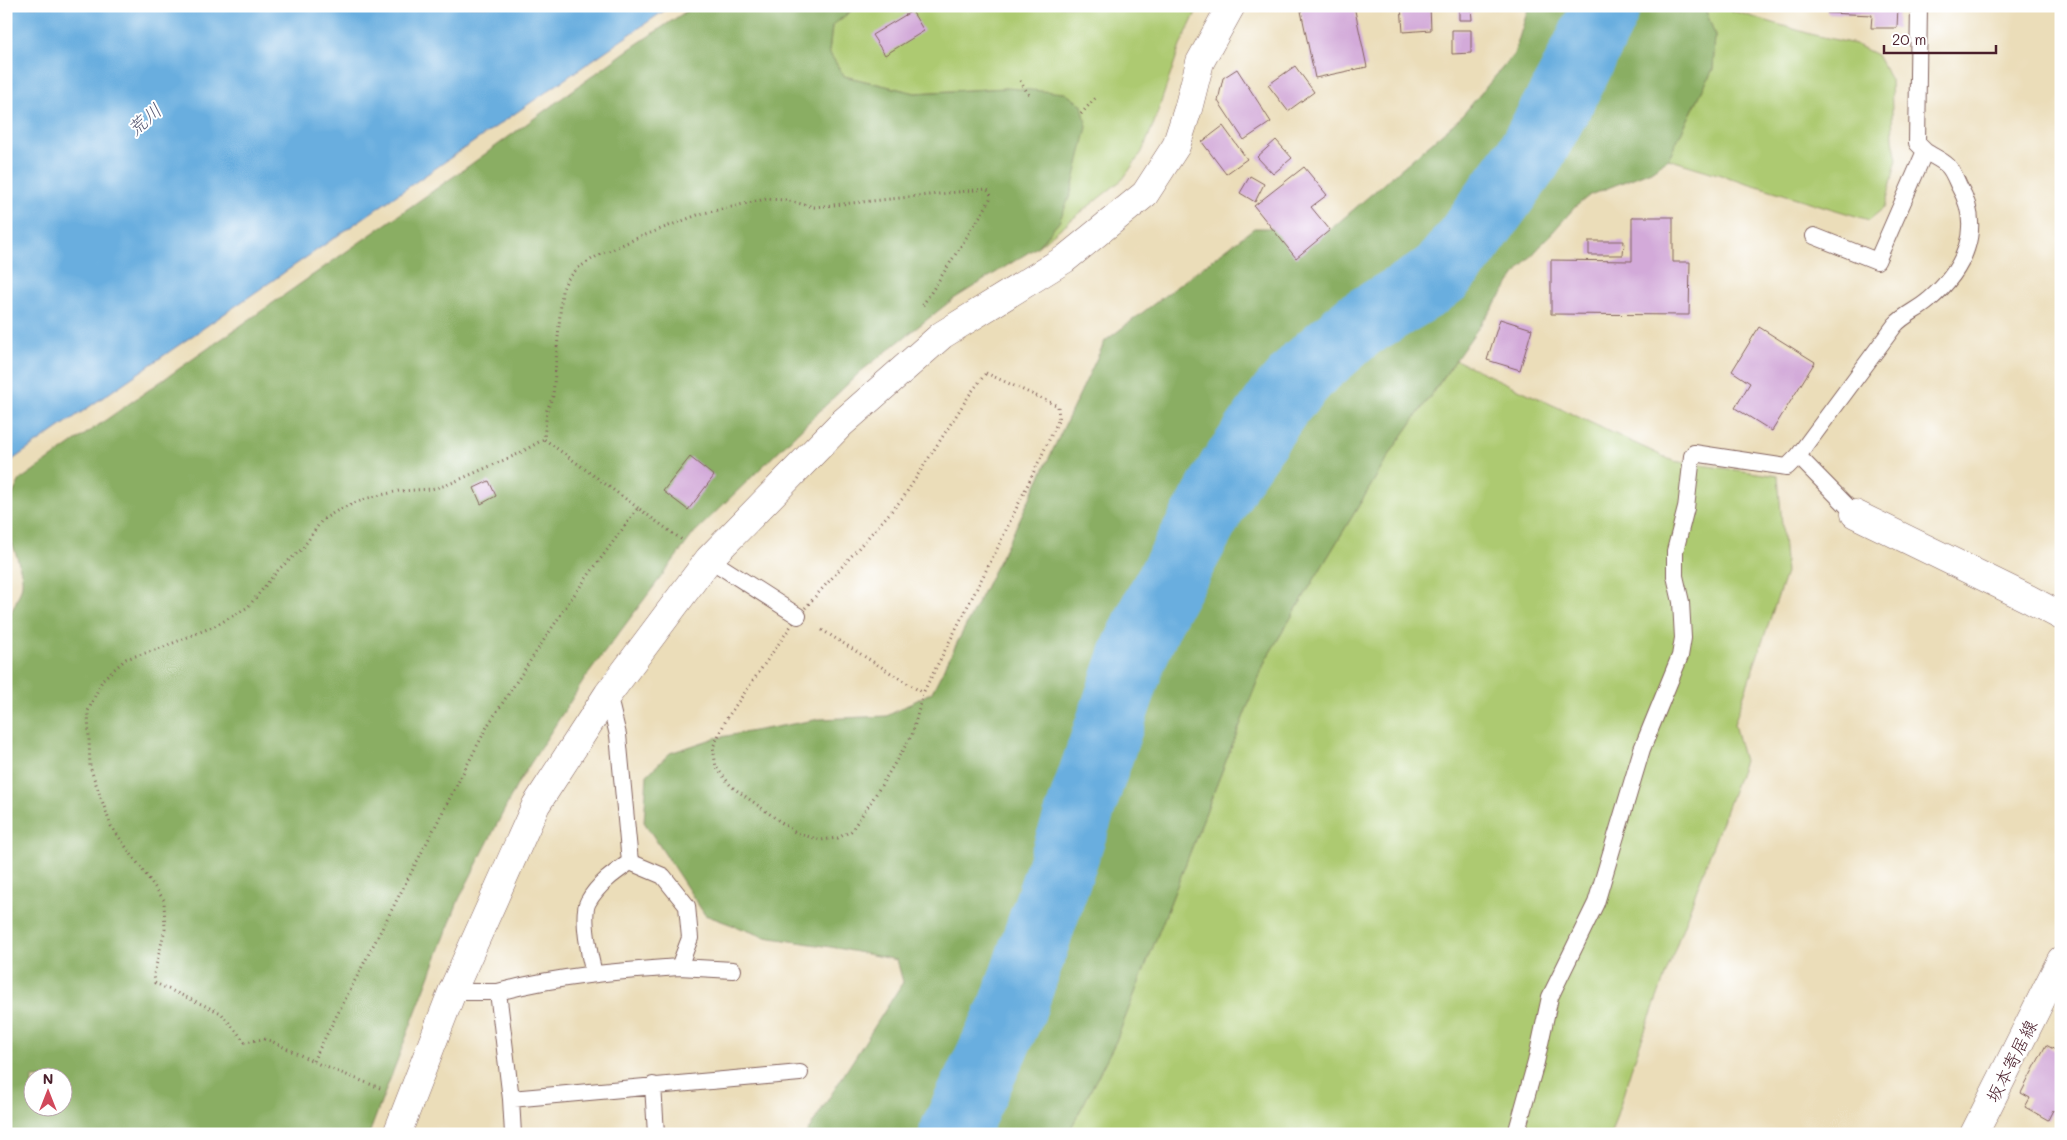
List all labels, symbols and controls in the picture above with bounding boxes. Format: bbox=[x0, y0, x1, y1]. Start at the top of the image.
scale bar bbox=[1884, 22, 1997, 54]
text: 20 m bbox=[1892, 29, 1926, 49]
water label: 荒川 bbox=[121, 97, 167, 141]
street label: 坂本寄居線 bbox=[1980, 1015, 2042, 1107]
north arrow bbox=[22, 1068, 72, 1118]
text: N bbox=[43, 1069, 53, 1088]

